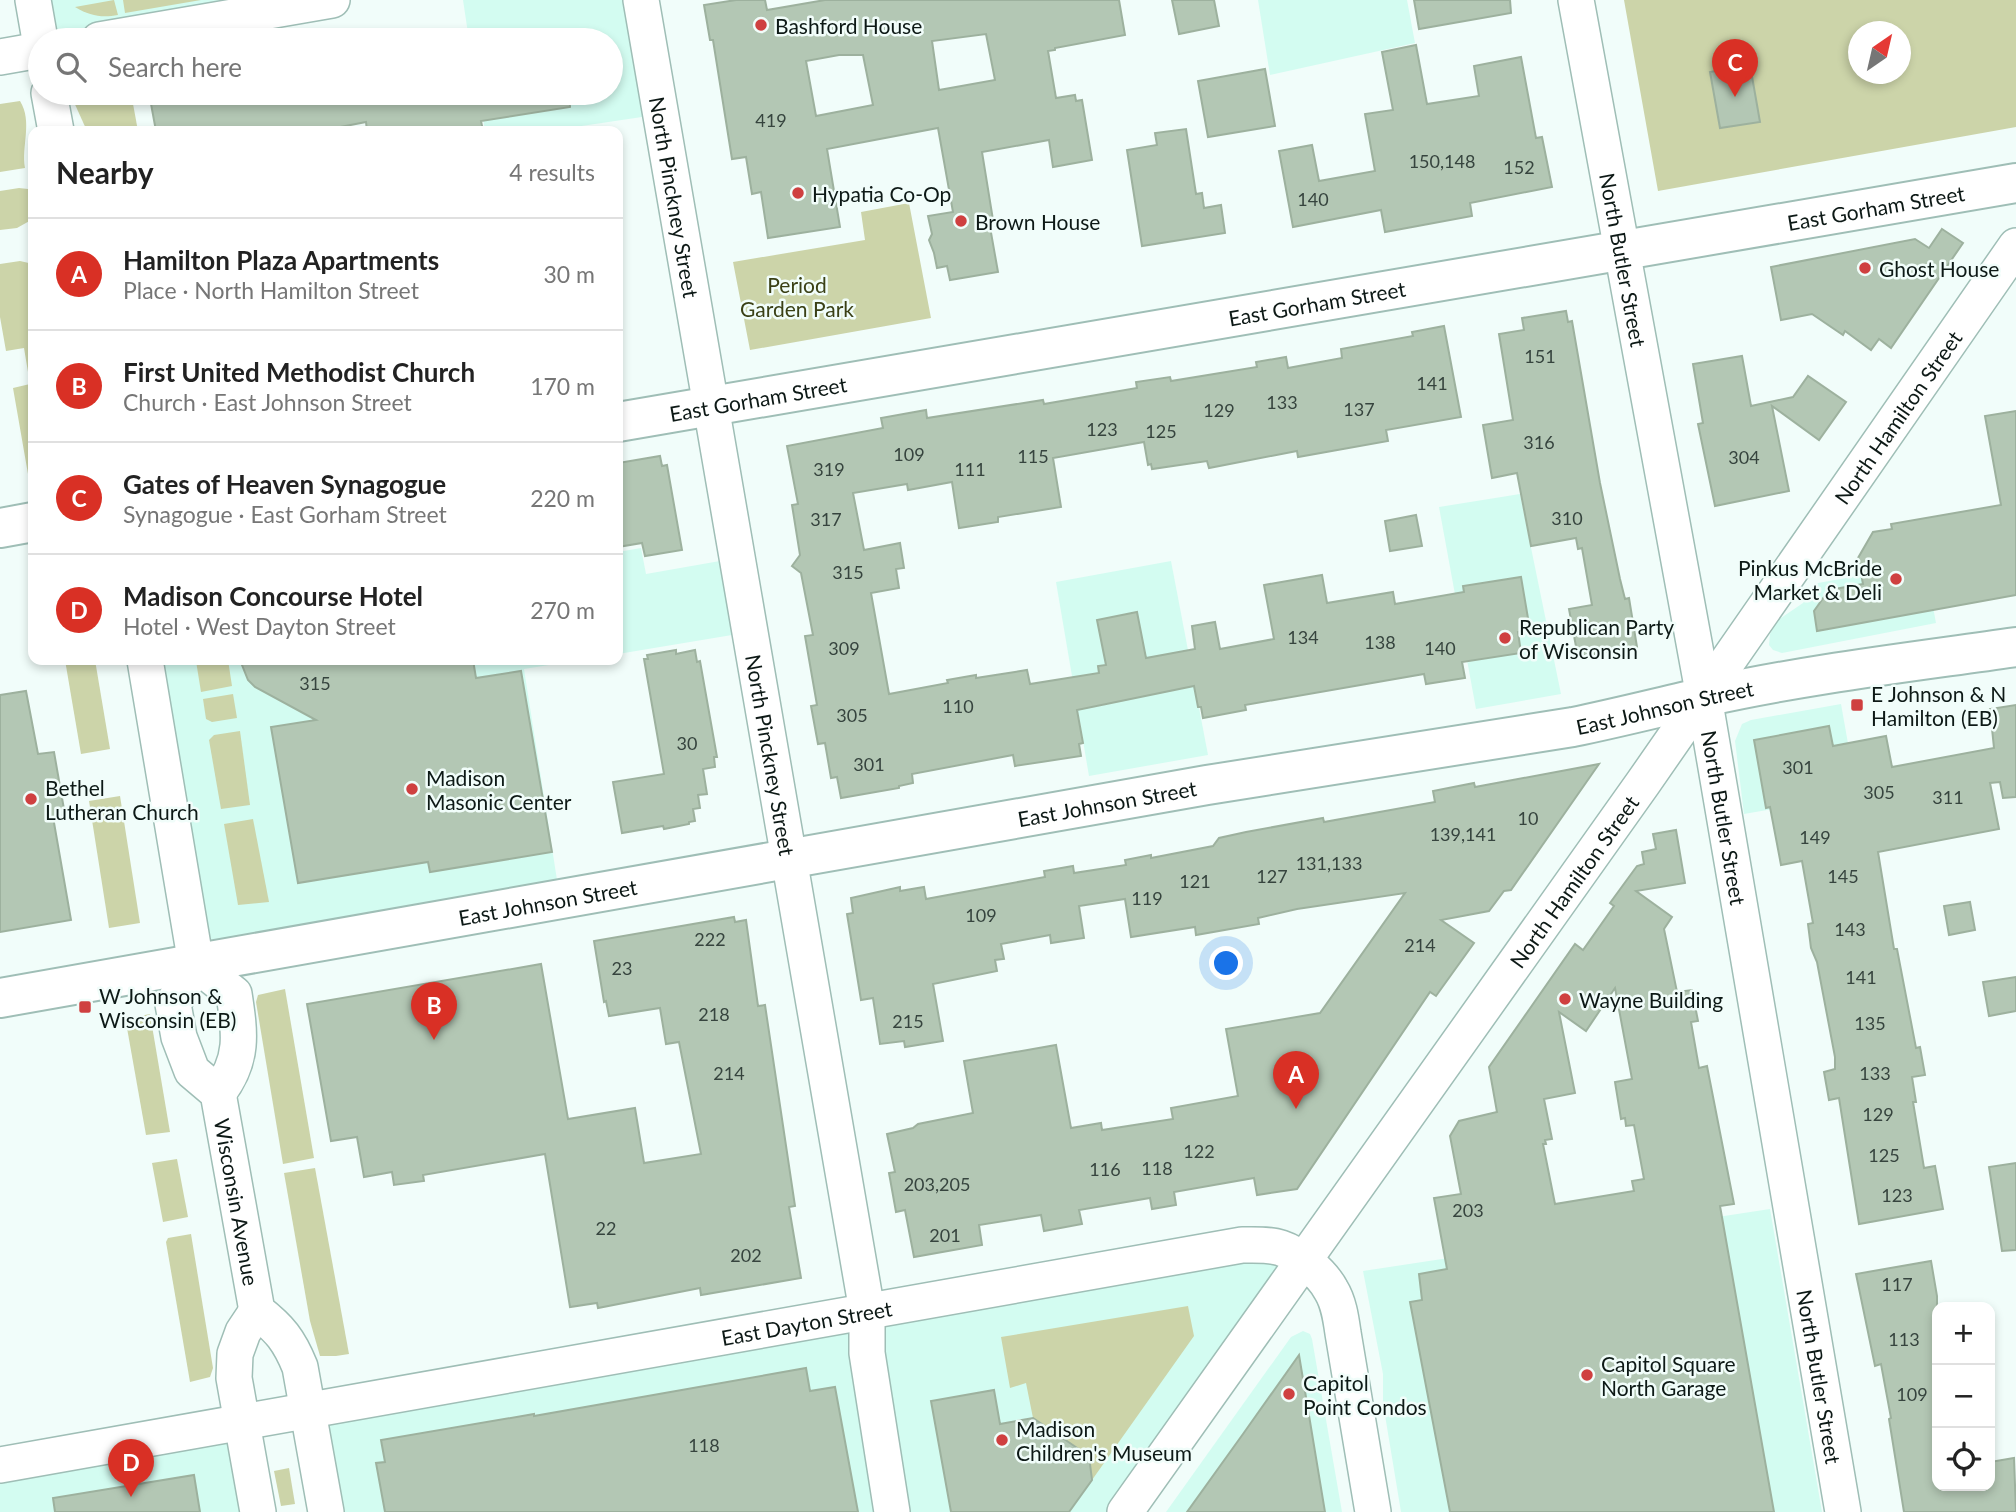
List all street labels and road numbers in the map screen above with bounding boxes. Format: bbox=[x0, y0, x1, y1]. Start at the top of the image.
street label: North Pinckney Street bbox=[645, 95, 705, 300]
street label: North Butler Street bbox=[1595, 171, 1652, 349]
street label: East Gorham Street bbox=[1785, 179, 1967, 234]
street label: East Gorham Street bbox=[1226, 275, 1408, 330]
street label: North Hamilton Street bbox=[1828, 325, 1966, 508]
street label: East Gorham Street bbox=[667, 371, 849, 426]
street label: North Pinckney Street bbox=[742, 652, 801, 858]
street label: East Johnson Street bbox=[1574, 675, 1756, 739]
street label: North Butler Street bbox=[1697, 728, 1752, 907]
street label: East Johnson Street bbox=[1016, 775, 1199, 831]
street label: North Hamilton Street bbox=[1504, 790, 1643, 972]
street label: East Johnson Street bbox=[456, 873, 639, 929]
street label: Wisconsin Avenue bbox=[210, 1116, 265, 1287]
street label: North Butler Street bbox=[1793, 1287, 1847, 1466]
street label: East Dayton Street bbox=[719, 1295, 894, 1350]

